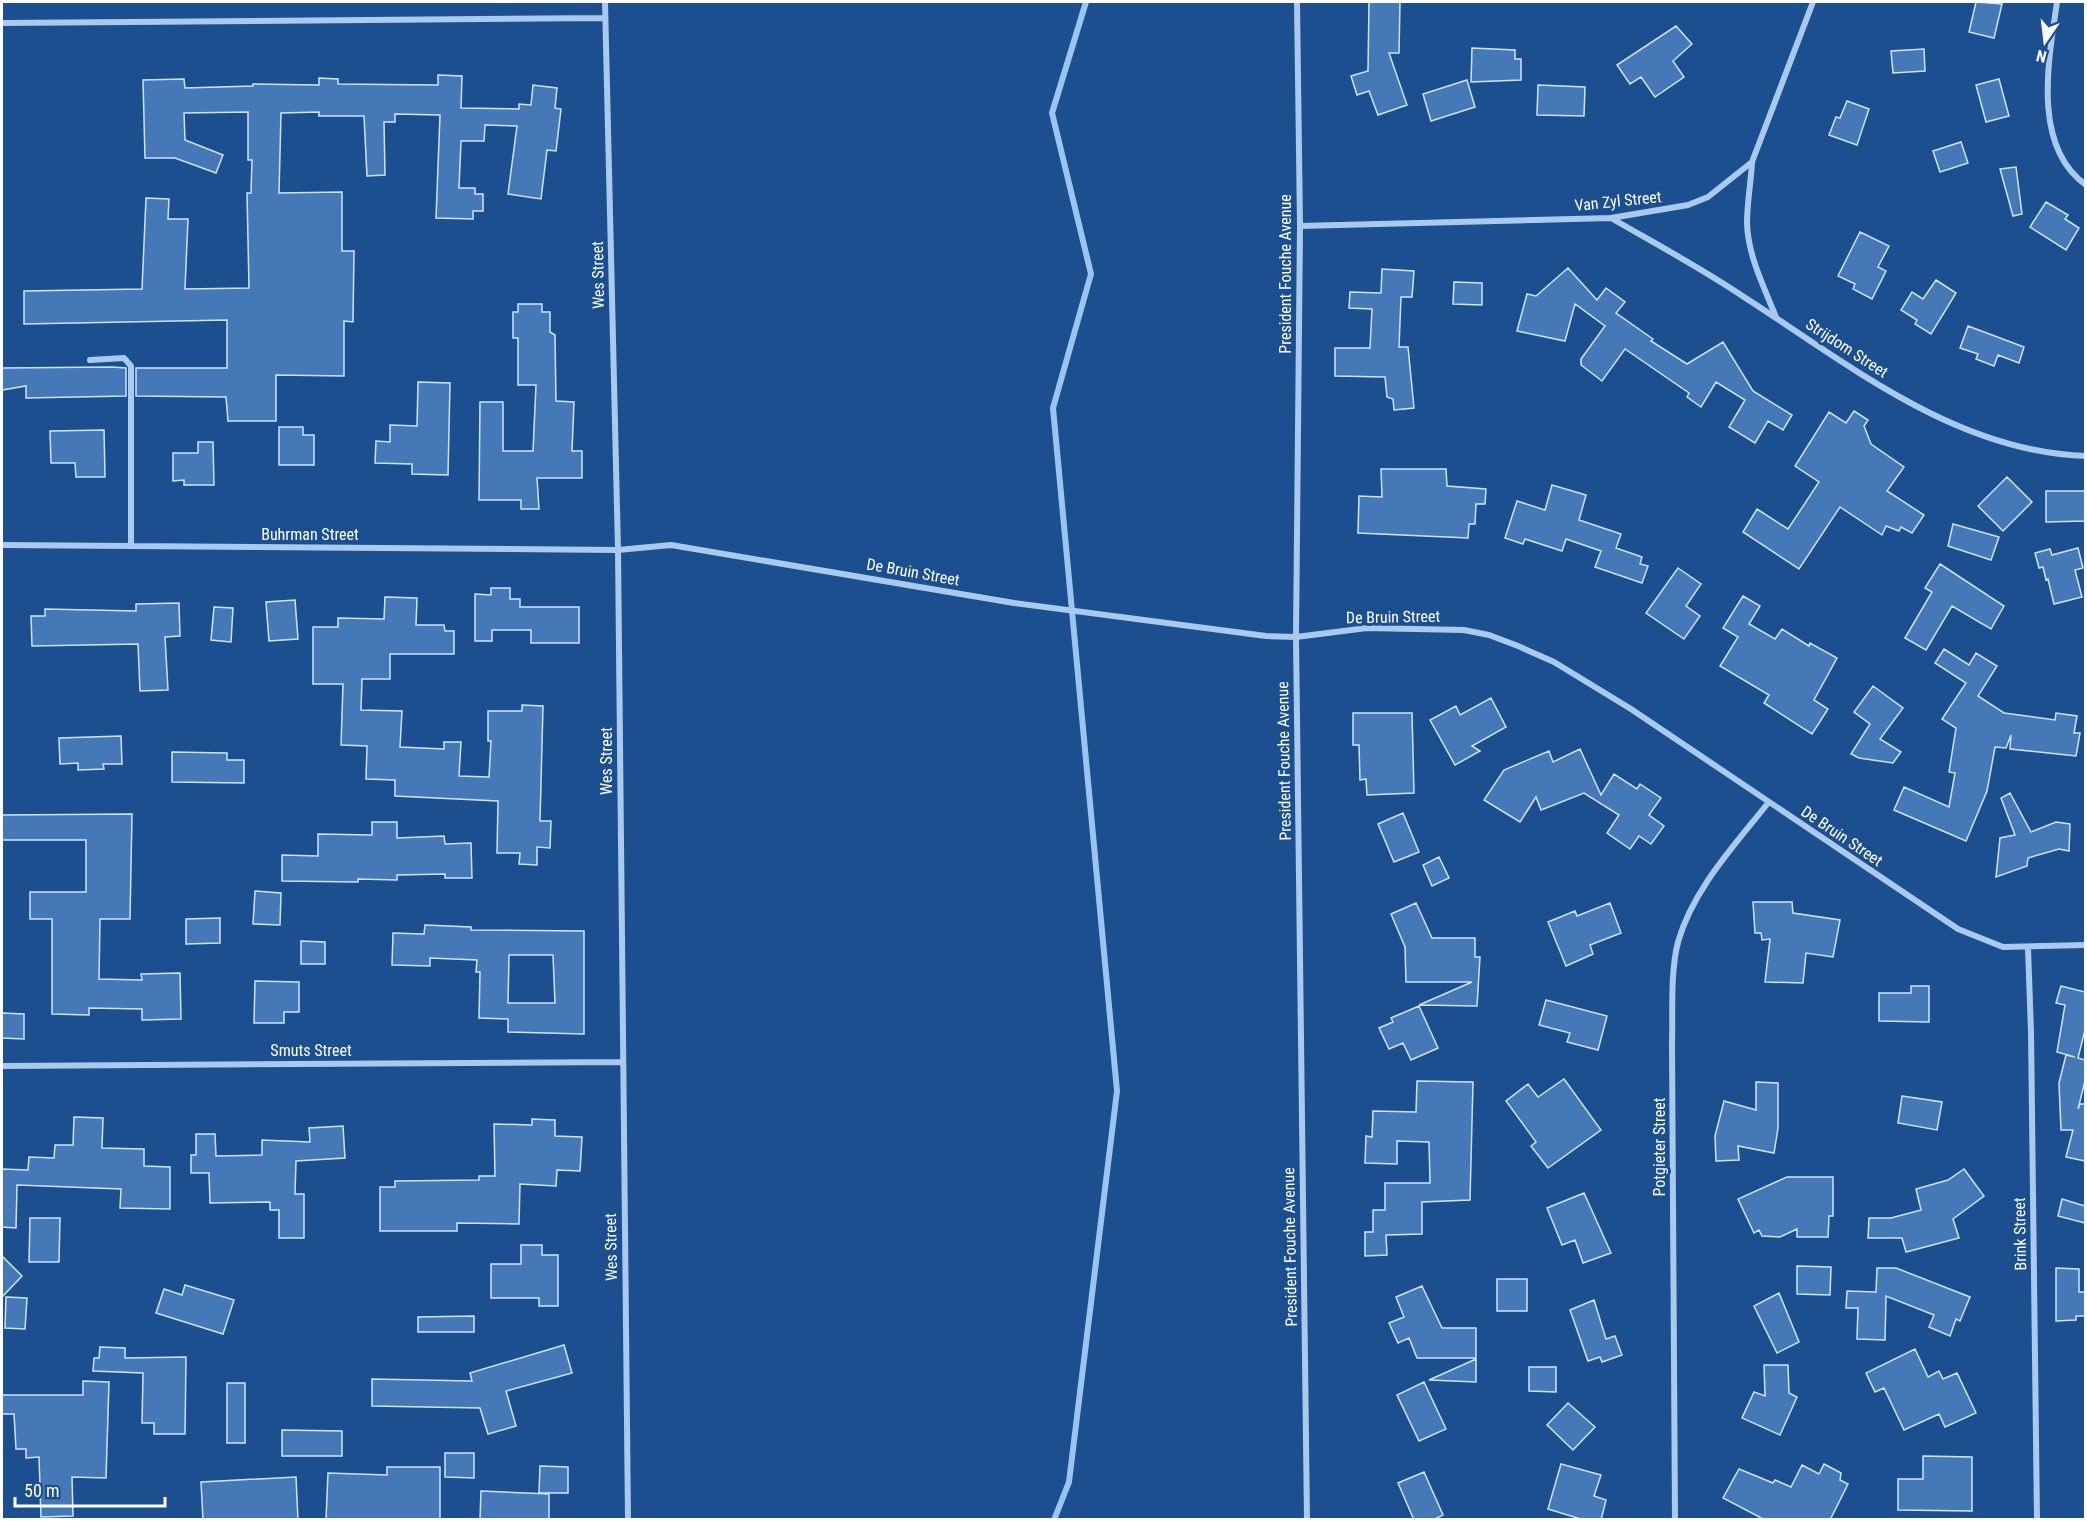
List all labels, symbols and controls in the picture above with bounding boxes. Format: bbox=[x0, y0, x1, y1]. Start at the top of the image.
north arrow bbox=[2015, 12, 2075, 72]
text: N bbox=[2034, 46, 2049, 66]
street label: Van Zyl Street bbox=[1574, 187, 1663, 215]
street label: President Fouche Avenue bbox=[1276, 194, 1295, 354]
street label: Wes Street bbox=[588, 241, 608, 309]
street label: Strijdom Street bbox=[1802, 314, 1892, 382]
street label: Buhrman Street bbox=[261, 525, 359, 544]
street label: De Bruin Street bbox=[865, 554, 961, 590]
street label: De Bruin Street bbox=[1346, 607, 1441, 627]
street label: President Fouche Avenue bbox=[1273, 681, 1295, 841]
street label: Wes Street bbox=[597, 727, 616, 795]
street label: De Bruin Street bbox=[1798, 802, 1887, 870]
street label: Smuts Street bbox=[270, 1041, 352, 1060]
street label: Potgieter Street bbox=[1650, 1097, 1669, 1196]
street label: President Fouche Avenue bbox=[1279, 1167, 1301, 1327]
street label: Brink Street bbox=[2010, 1197, 2030, 1271]
street label: Wes Street bbox=[601, 1213, 621, 1281]
scale bar bbox=[15, 1470, 165, 1508]
text: 50 m bbox=[24, 1480, 59, 1501]

